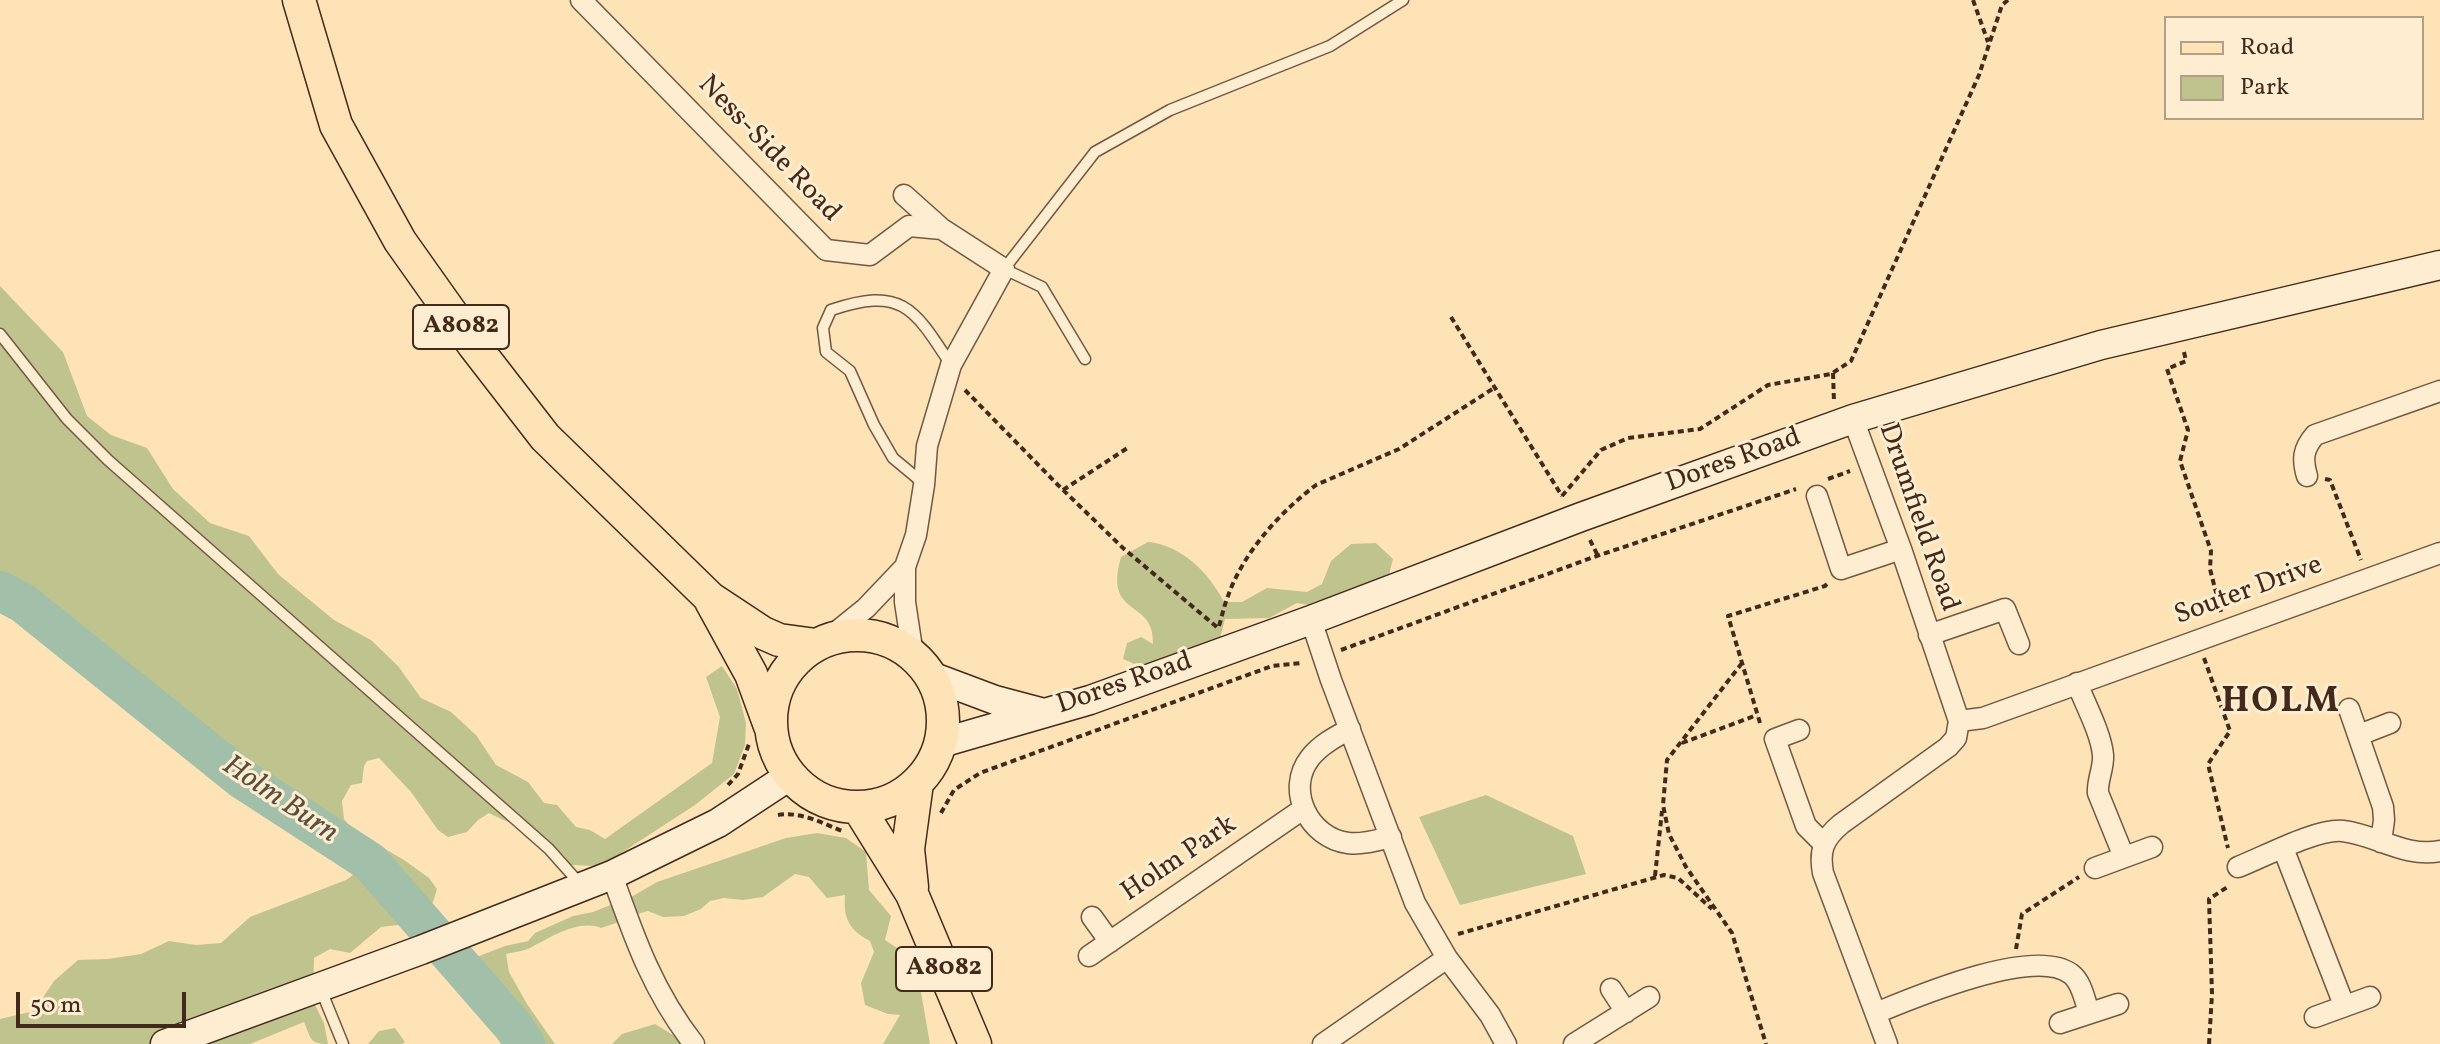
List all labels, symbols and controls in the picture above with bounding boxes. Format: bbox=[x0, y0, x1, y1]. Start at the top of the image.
legend bbox=[2164, 16, 2424, 120]
text: Road bbox=[2240, 31, 2294, 65]
street label: Ness-Side Road bbox=[689, 69, 847, 231]
text: Park bbox=[2240, 71, 2289, 105]
road number: A8082 bbox=[413, 305, 509, 349]
street label: Drumfield Road bbox=[1869, 420, 1965, 616]
street label: Dores Road bbox=[1662, 422, 1806, 502]
street label: Souter Drive bbox=[2171, 550, 2327, 634]
street label: Dores Road bbox=[1053, 646, 1197, 724]
district label: HOLM bbox=[2221, 682, 2341, 726]
water label: Holm Burn bbox=[214, 749, 344, 853]
street label: Holm Park bbox=[1116, 809, 1244, 911]
road number: A8082 bbox=[896, 947, 992, 991]
scale bar bbox=[20, 976, 190, 1026]
text: 50 m bbox=[30, 989, 82, 1023]

